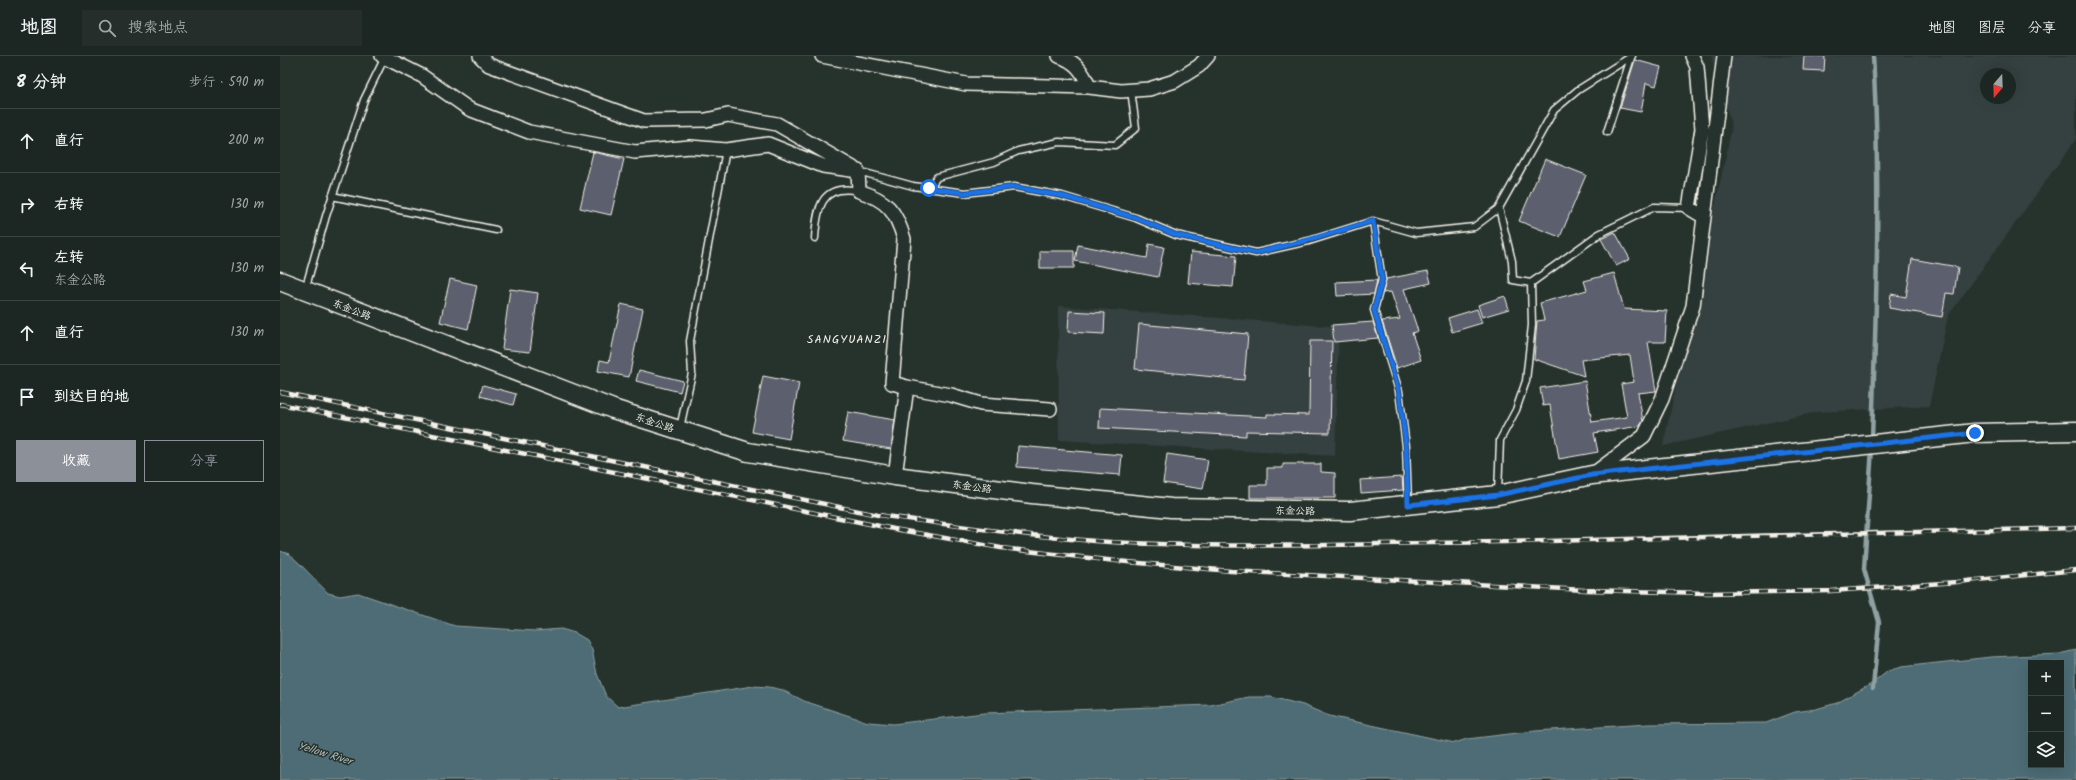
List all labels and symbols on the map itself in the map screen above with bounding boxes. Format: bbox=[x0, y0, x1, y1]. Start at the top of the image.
north arrow bbox=[1980, 68, 2016, 104]
route start bbox=[920, 179, 938, 197]
street label: 东金公路 bbox=[330, 295, 373, 325]
district label: SANGYUANZI bbox=[807, 330, 887, 349]
street label: 东金公路 bbox=[633, 409, 676, 437]
route end bbox=[1966, 424, 1984, 442]
street label: 东金公路 bbox=[951, 476, 993, 498]
street label: 东金公路 bbox=[1275, 503, 1315, 519]
water label: Yellow River bbox=[295, 737, 356, 771]

